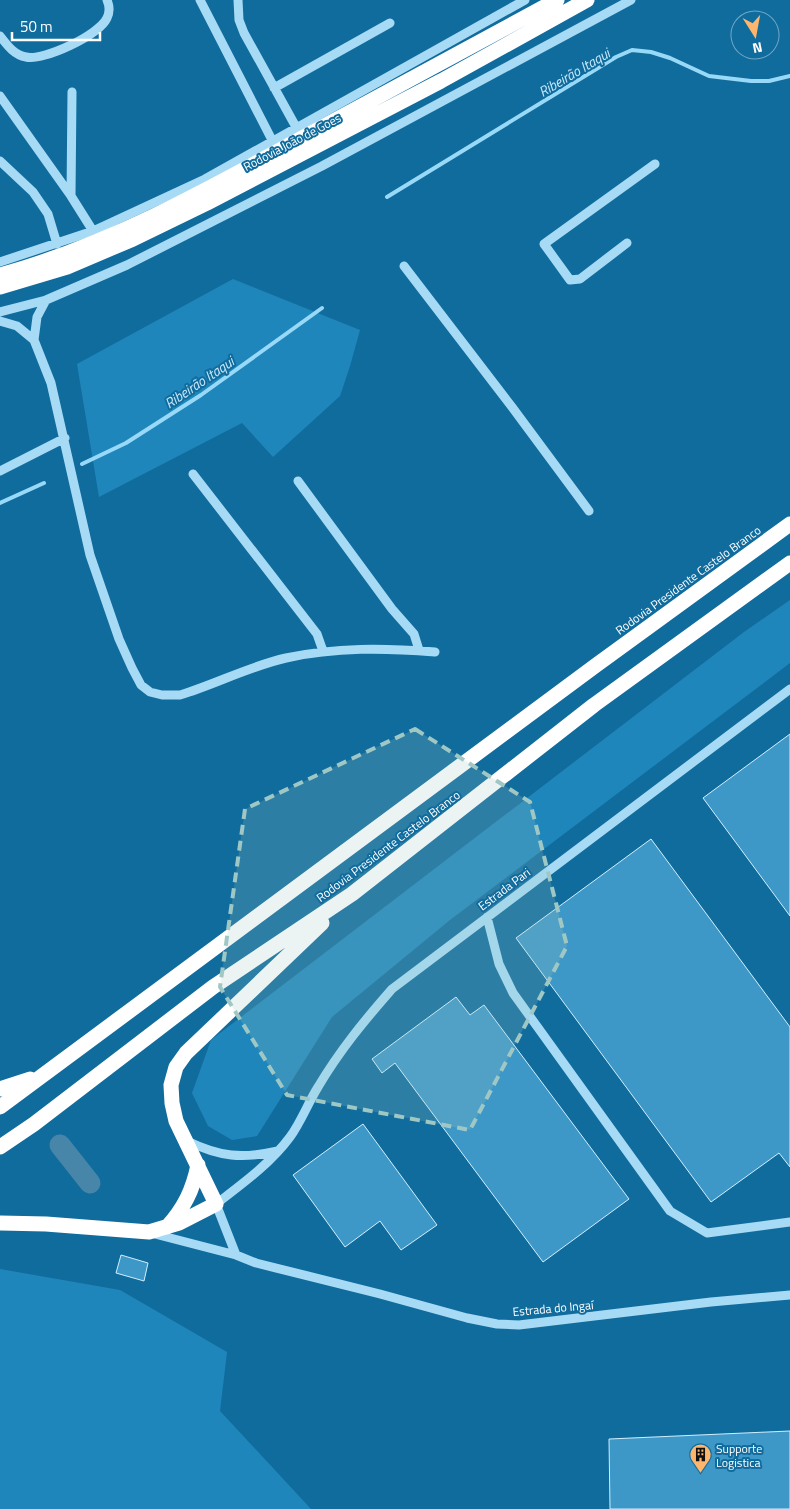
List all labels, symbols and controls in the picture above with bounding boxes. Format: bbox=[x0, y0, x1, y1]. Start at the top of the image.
scale bar bbox=[12, 10, 100, 42]
north arrow bbox=[730, 10, 780, 60]
text: 50 m bbox=[20, 15, 53, 38]
text: N bbox=[751, 37, 764, 59]
water label: Ribeirão Itaqui bbox=[534, 41, 615, 102]
street label: Rodovia João de Goes bbox=[240, 108, 345, 176]
water label: Ribeirão Itaqui bbox=[160, 350, 240, 413]
street label: Rodovia Presidente Castelo Branco bbox=[611, 521, 765, 639]
street label: Rodovia Presidente Castelo Branco bbox=[312, 785, 464, 907]
street label: Estrada Pari bbox=[474, 863, 534, 915]
street label: Estrada do Ingaí bbox=[512, 1295, 596, 1321]
place label: Supporte Logistica bbox=[716, 1439, 762, 1472]
building icon: Supporte Logistica bbox=[688, 1443, 712, 1474]

